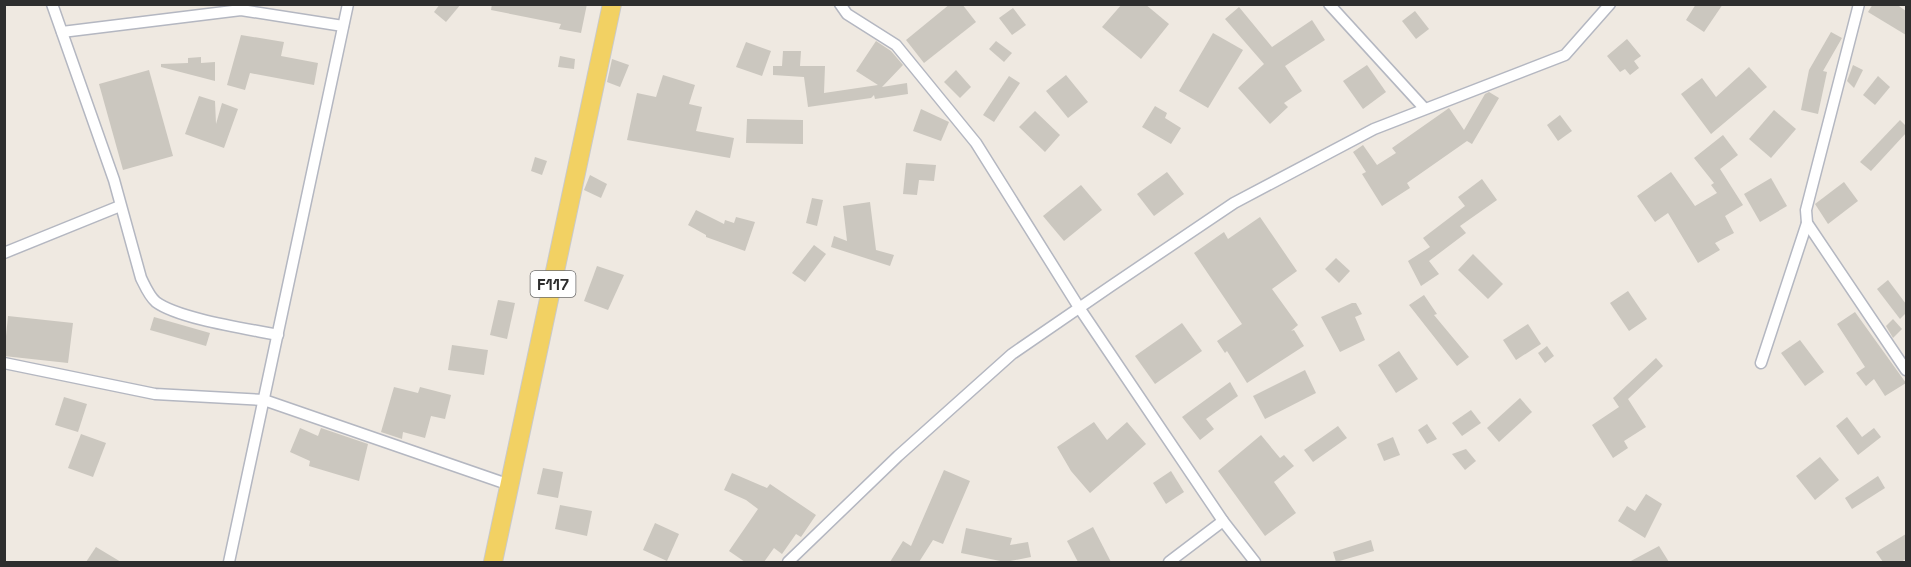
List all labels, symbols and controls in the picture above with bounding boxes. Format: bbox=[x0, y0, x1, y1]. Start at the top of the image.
road number: F117 bbox=[530, 271, 576, 297]

